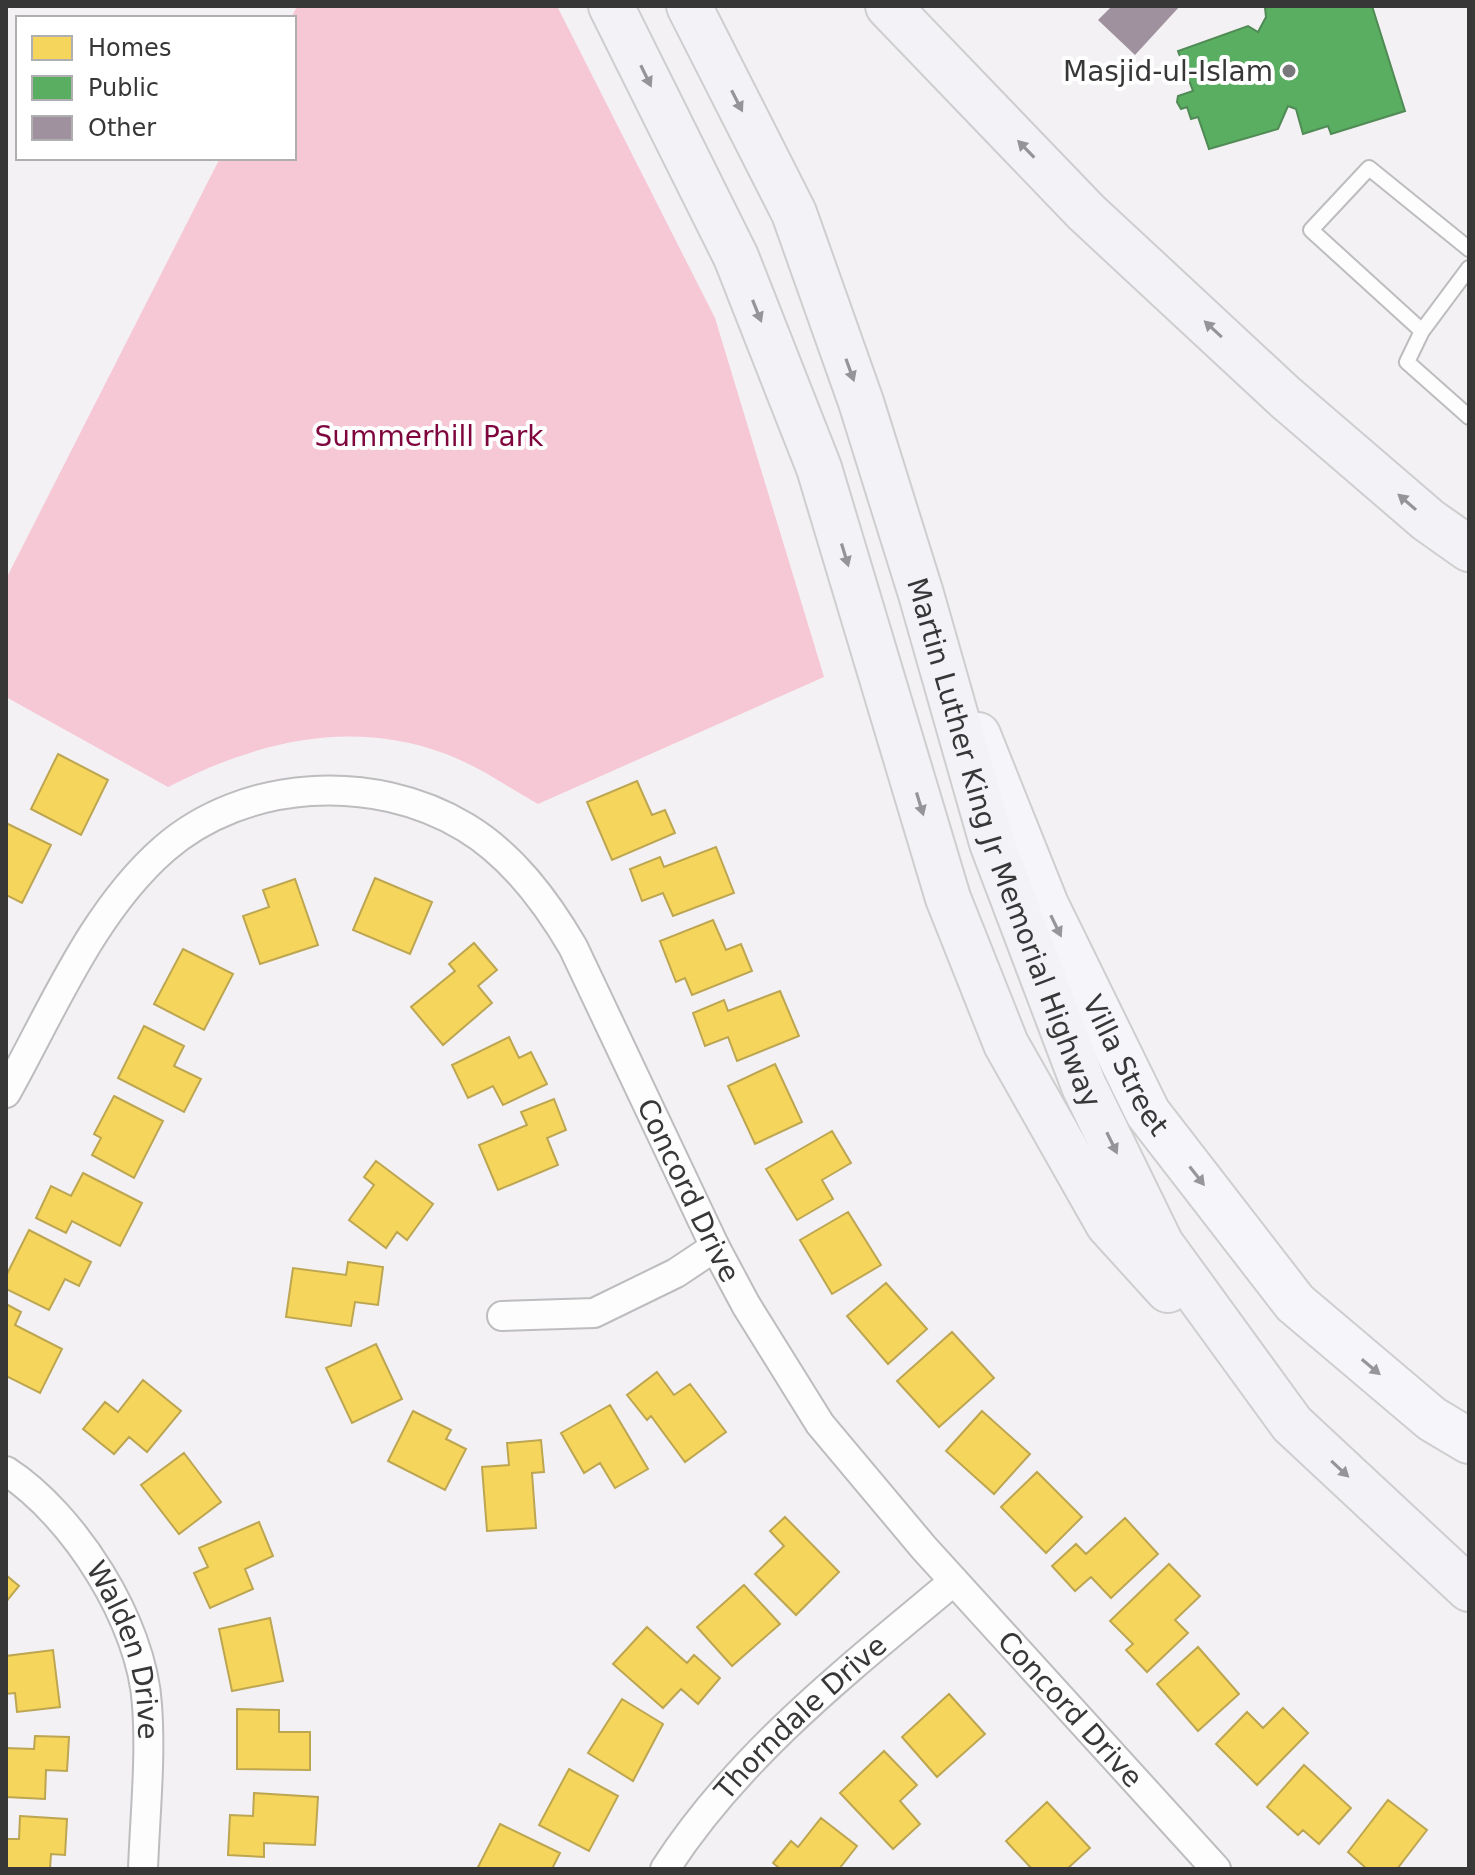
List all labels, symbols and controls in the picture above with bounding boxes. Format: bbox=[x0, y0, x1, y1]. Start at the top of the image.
legend bbox=[16, 16, 296, 160]
text: Homes bbox=[88, 34, 171, 62]
place label: Masjid-ul-Islam bbox=[1063, 55, 1273, 88]
marker: Masjid-ul-Islam bbox=[1280, 62, 1298, 80]
one-way arrow bbox=[639, 64, 652, 87]
text: Public bbox=[88, 74, 159, 102]
one-way arrow bbox=[730, 89, 743, 112]
text: Other bbox=[88, 114, 156, 142]
one-way arrow bbox=[1017, 140, 1036, 159]
one-way arrow bbox=[751, 299, 764, 323]
one-way arrow bbox=[1204, 321, 1223, 339]
one-way arrow bbox=[844, 358, 857, 382]
park label: Summerhill Park bbox=[315, 420, 544, 453]
one-way arrow bbox=[1398, 494, 1418, 511]
one-way arrow bbox=[839, 543, 852, 567]
street label: Martin Luther King Jr Memorial Highway bbox=[900, 574, 1108, 1113]
one-way arrow bbox=[914, 792, 927, 816]
one-way arrow bbox=[1049, 914, 1063, 938]
street label: Villa Street bbox=[1076, 990, 1175, 1142]
street label: Concord Drive bbox=[630, 1093, 747, 1288]
one-way arrow bbox=[1105, 1132, 1119, 1155]
one-way arrow bbox=[1188, 1166, 1204, 1186]
one-way arrow bbox=[1361, 1358, 1381, 1375]
one-way arrow bbox=[1330, 1459, 1349, 1477]
street label: Walden Drive bbox=[80, 1555, 164, 1740]
street label: Concord Drive bbox=[991, 1624, 1149, 1794]
street label: Thorndale Drive bbox=[707, 1629, 893, 1807]

